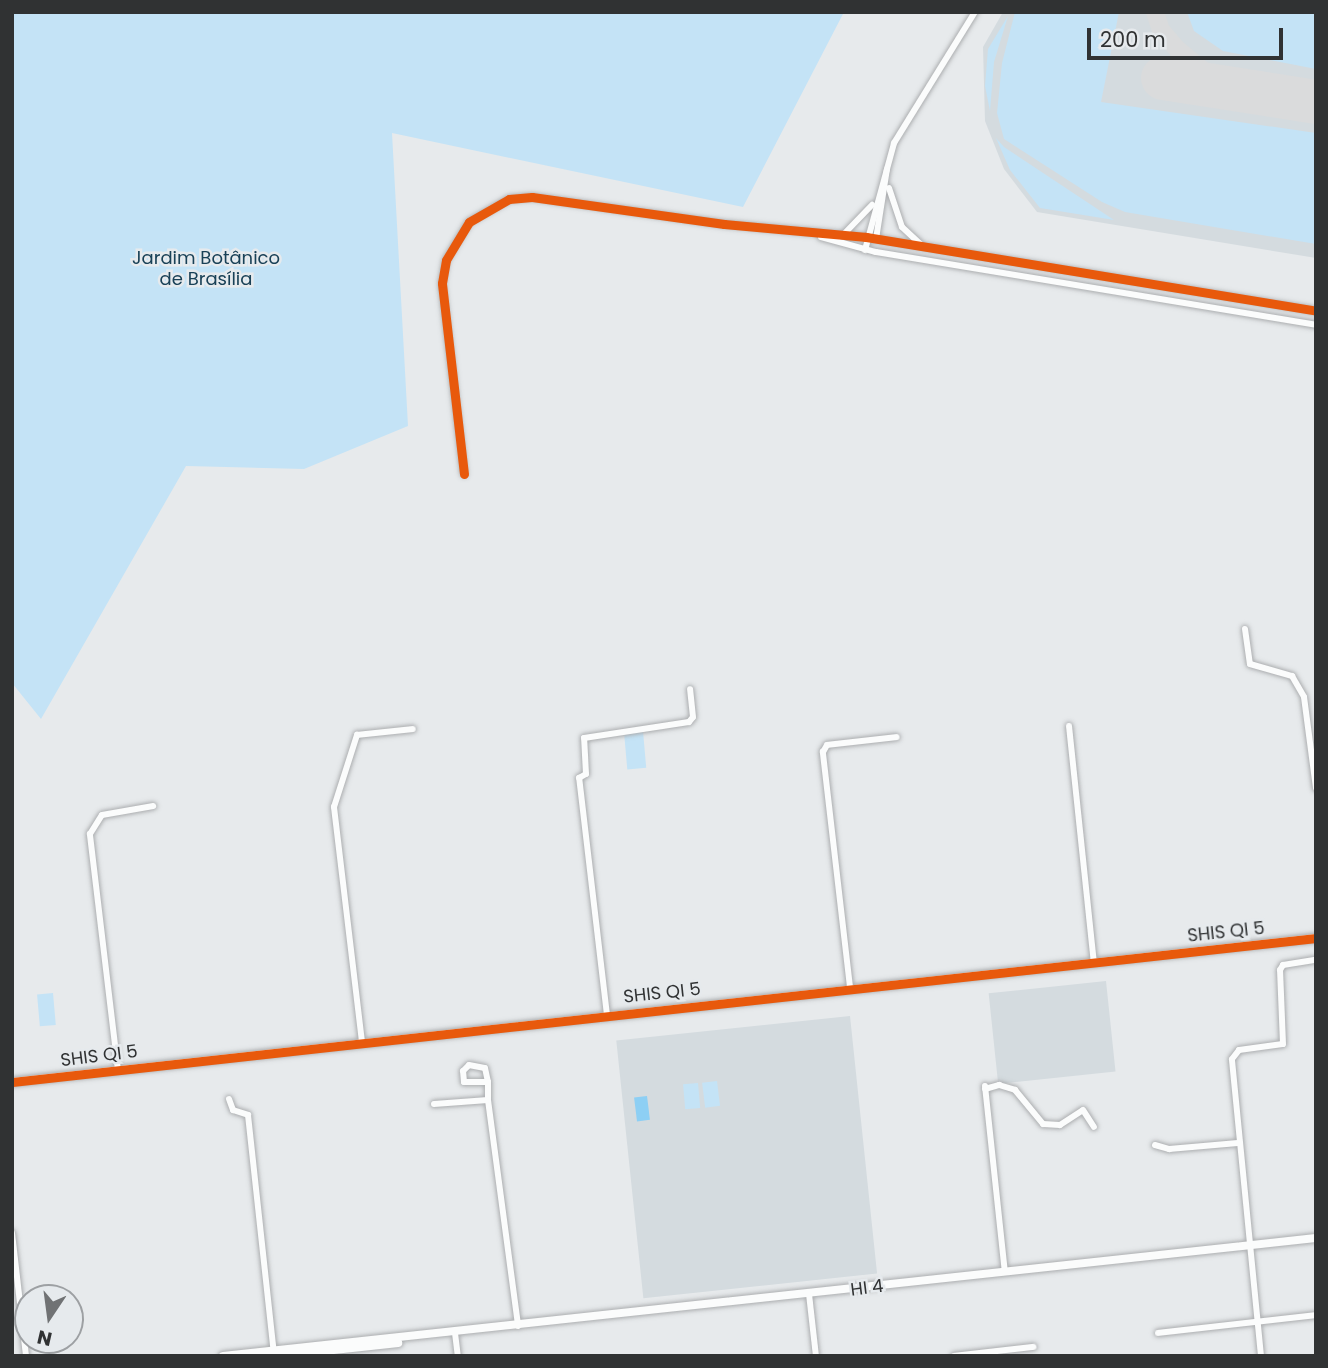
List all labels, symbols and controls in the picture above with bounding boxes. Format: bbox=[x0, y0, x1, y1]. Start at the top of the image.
scale bar bbox=[1090, 14, 1286, 58]
text: 200 m bbox=[1100, 25, 1166, 54]
park label: Jardim Botânico de Brasília bbox=[132, 248, 280, 290]
street label: SHIS QI 5 bbox=[1186, 917, 1266, 947]
street label: SHIS QI 5 bbox=[622, 978, 702, 1008]
street label: SHIS QI 5 bbox=[59, 1041, 139, 1071]
street label: HI 4 bbox=[849, 1275, 885, 1301]
north arrow bbox=[14, 1284, 84, 1354]
text: N bbox=[35, 1323, 55, 1353]

